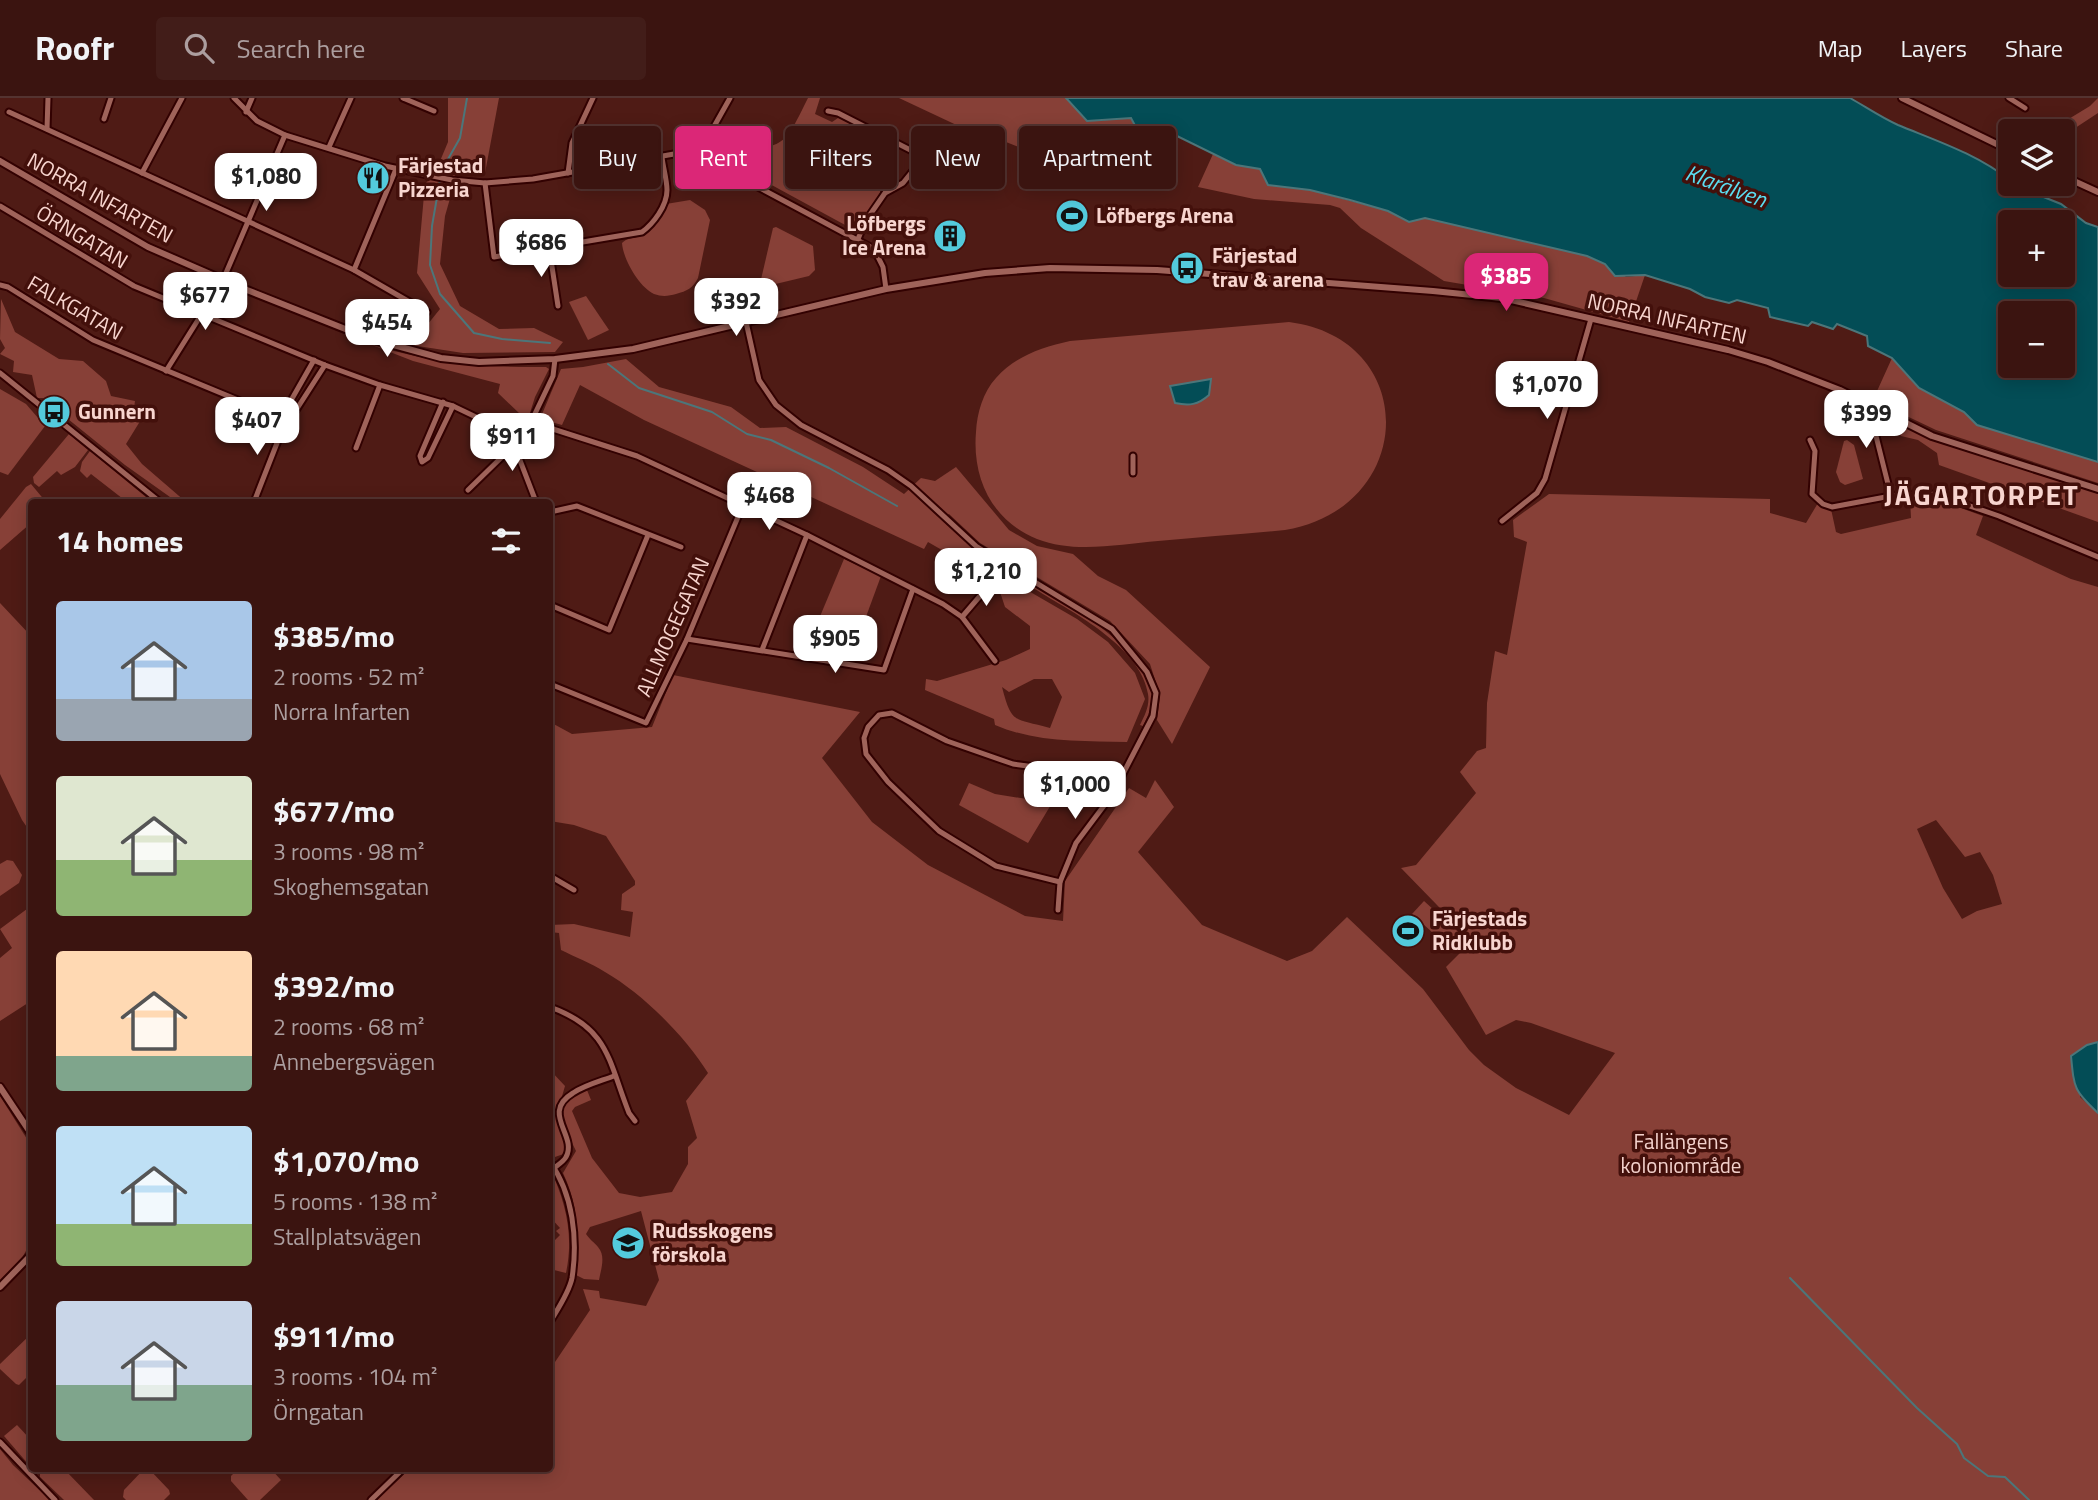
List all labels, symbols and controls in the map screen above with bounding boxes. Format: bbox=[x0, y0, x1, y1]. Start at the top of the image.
search box bbox=[156, 17, 646, 80]
text: Roofr bbox=[35, 23, 114, 73]
icon: search bbox=[180, 29, 218, 67]
text: Search here bbox=[236, 29, 365, 68]
text: Map bbox=[1818, 30, 1863, 66]
text: Layers bbox=[1901, 30, 1967, 66]
text: Share bbox=[2005, 30, 2063, 66]
map controls bbox=[1998, 119, 2075, 378]
button: layers bbox=[1998, 119, 2075, 196]
chip: Buy bbox=[574, 126, 661, 189]
chip: Rent bbox=[675, 126, 771, 189]
chip: Filters bbox=[785, 126, 897, 189]
chip: New bbox=[911, 126, 1005, 189]
chip: Apartment bbox=[1019, 126, 1176, 189]
street label: NORRA INFARTEN bbox=[22, 144, 179, 251]
place label: Färjestad Pizzeria bbox=[398, 149, 483, 205]
pin: $1,080 bbox=[209, 153, 323, 213]
water label: Klarälven bbox=[1681, 155, 1772, 217]
text: $1,080 bbox=[231, 158, 301, 193]
restaurant icon: Färjestad Pizzeria bbox=[354, 159, 392, 197]
street label: ÖRNGATAN bbox=[30, 196, 135, 276]
sports icon: Löfbergs Arena bbox=[1053, 197, 1091, 235]
place label: Löfbergs Arena bbox=[1096, 199, 1234, 231]
place label: Löfbergs Ice Arena bbox=[842, 207, 926, 263]
button: + bbox=[1998, 210, 2075, 287]
building icon: Löfbergs Ice Arena bbox=[931, 217, 969, 255]
pin: $686 bbox=[500, 220, 582, 279]
text: $686 bbox=[515, 224, 567, 259]
place label: Färjestad trav & arena bbox=[1212, 239, 1324, 295]
bus stop icon: Färjestad trav & arena bbox=[1168, 249, 1206, 287]
pin: $385 bbox=[1465, 254, 1547, 313]
text: $385 bbox=[1480, 258, 1532, 293]
street label: FALKGATAN bbox=[22, 267, 129, 347]
pin: $677 bbox=[164, 272, 246, 332]
text: $677 bbox=[179, 277, 231, 312]
pin: $392 bbox=[695, 278, 777, 338]
text: $392 bbox=[710, 283, 762, 318]
street label: NORRA INFARTEN bbox=[1584, 284, 1750, 352]
pin: $454 bbox=[346, 300, 428, 359]
button: − bbox=[1998, 301, 2075, 378]
text: $454 bbox=[361, 304, 413, 339]
pin: $1,070 bbox=[1490, 362, 1604, 421]
text: $1,070 bbox=[1512, 366, 1582, 401]
pin: $399 bbox=[1825, 390, 1907, 450]
bus stop icon: Gunnern bbox=[35, 393, 73, 431]
place label: Gunnern bbox=[78, 395, 156, 427]
text: $399 bbox=[1840, 395, 1892, 430]
pin: $407 bbox=[216, 398, 298, 457]
text: $407 bbox=[231, 402, 283, 437]
pin: $911 bbox=[471, 414, 553, 473]
text: $911 bbox=[486, 418, 538, 453]
pin: $468 bbox=[728, 472, 810, 532]
district label: JÄGARTORPET bbox=[1884, 473, 2080, 516]
text: $468 bbox=[743, 477, 795, 512]
text: 14 homes bbox=[56, 518, 183, 564]
icon: filters bbox=[487, 522, 525, 560]
pin: $1,210 bbox=[929, 548, 1043, 608]
street label: ALLMOGEGATAN bbox=[627, 552, 717, 702]
text: $1,210 bbox=[951, 553, 1021, 588]
text: $385/mo bbox=[273, 613, 395, 659]
pin: $905 bbox=[794, 616, 876, 675]
text: $905 bbox=[809, 620, 861, 655]
icon: home bbox=[112, 629, 196, 713]
text: 2 rooms · 52 m² bbox=[273, 659, 424, 694]
text: Norra Infarten bbox=[273, 694, 410, 729]
pin: $1,000 bbox=[1018, 762, 1132, 821]
text: $1,000 bbox=[1040, 766, 1110, 801]
text: $677/mo bbox=[273, 788, 395, 834]
icon: home bbox=[112, 804, 196, 888]
text: 3 rooms · 98 m² bbox=[273, 834, 424, 869]
text: Skoghemsgatan bbox=[273, 869, 429, 904]
place label: Färjestads Ridklubb bbox=[1432, 902, 1527, 958]
sports icon: Färjestads Ridklubb bbox=[1389, 912, 1427, 950]
text: $392/mo bbox=[273, 963, 395, 1009]
icon: home bbox=[112, 979, 196, 1063]
text: 2 rooms · 68 m² bbox=[273, 1009, 424, 1044]
text: Annebergsvägen bbox=[273, 1044, 435, 1079]
park label: Fallängens koloniområde bbox=[1621, 1125, 1741, 1181]
text: $1,070/mo bbox=[273, 1138, 419, 1184]
icon: home bbox=[112, 1154, 196, 1238]
text: 5 rooms · 138 m² bbox=[273, 1184, 437, 1219]
place label: Rudsskogens förskola bbox=[652, 1214, 773, 1270]
text: Stallplatsvägen bbox=[273, 1219, 421, 1254]
school or university icon: Rudsskogens förskola bbox=[609, 1224, 647, 1262]
text: $911/mo bbox=[273, 1313, 395, 1359]
icon: home bbox=[112, 1329, 196, 1413]
text: 3 rooms · 104 m² bbox=[273, 1359, 437, 1394]
text: Örngatan bbox=[273, 1394, 364, 1429]

